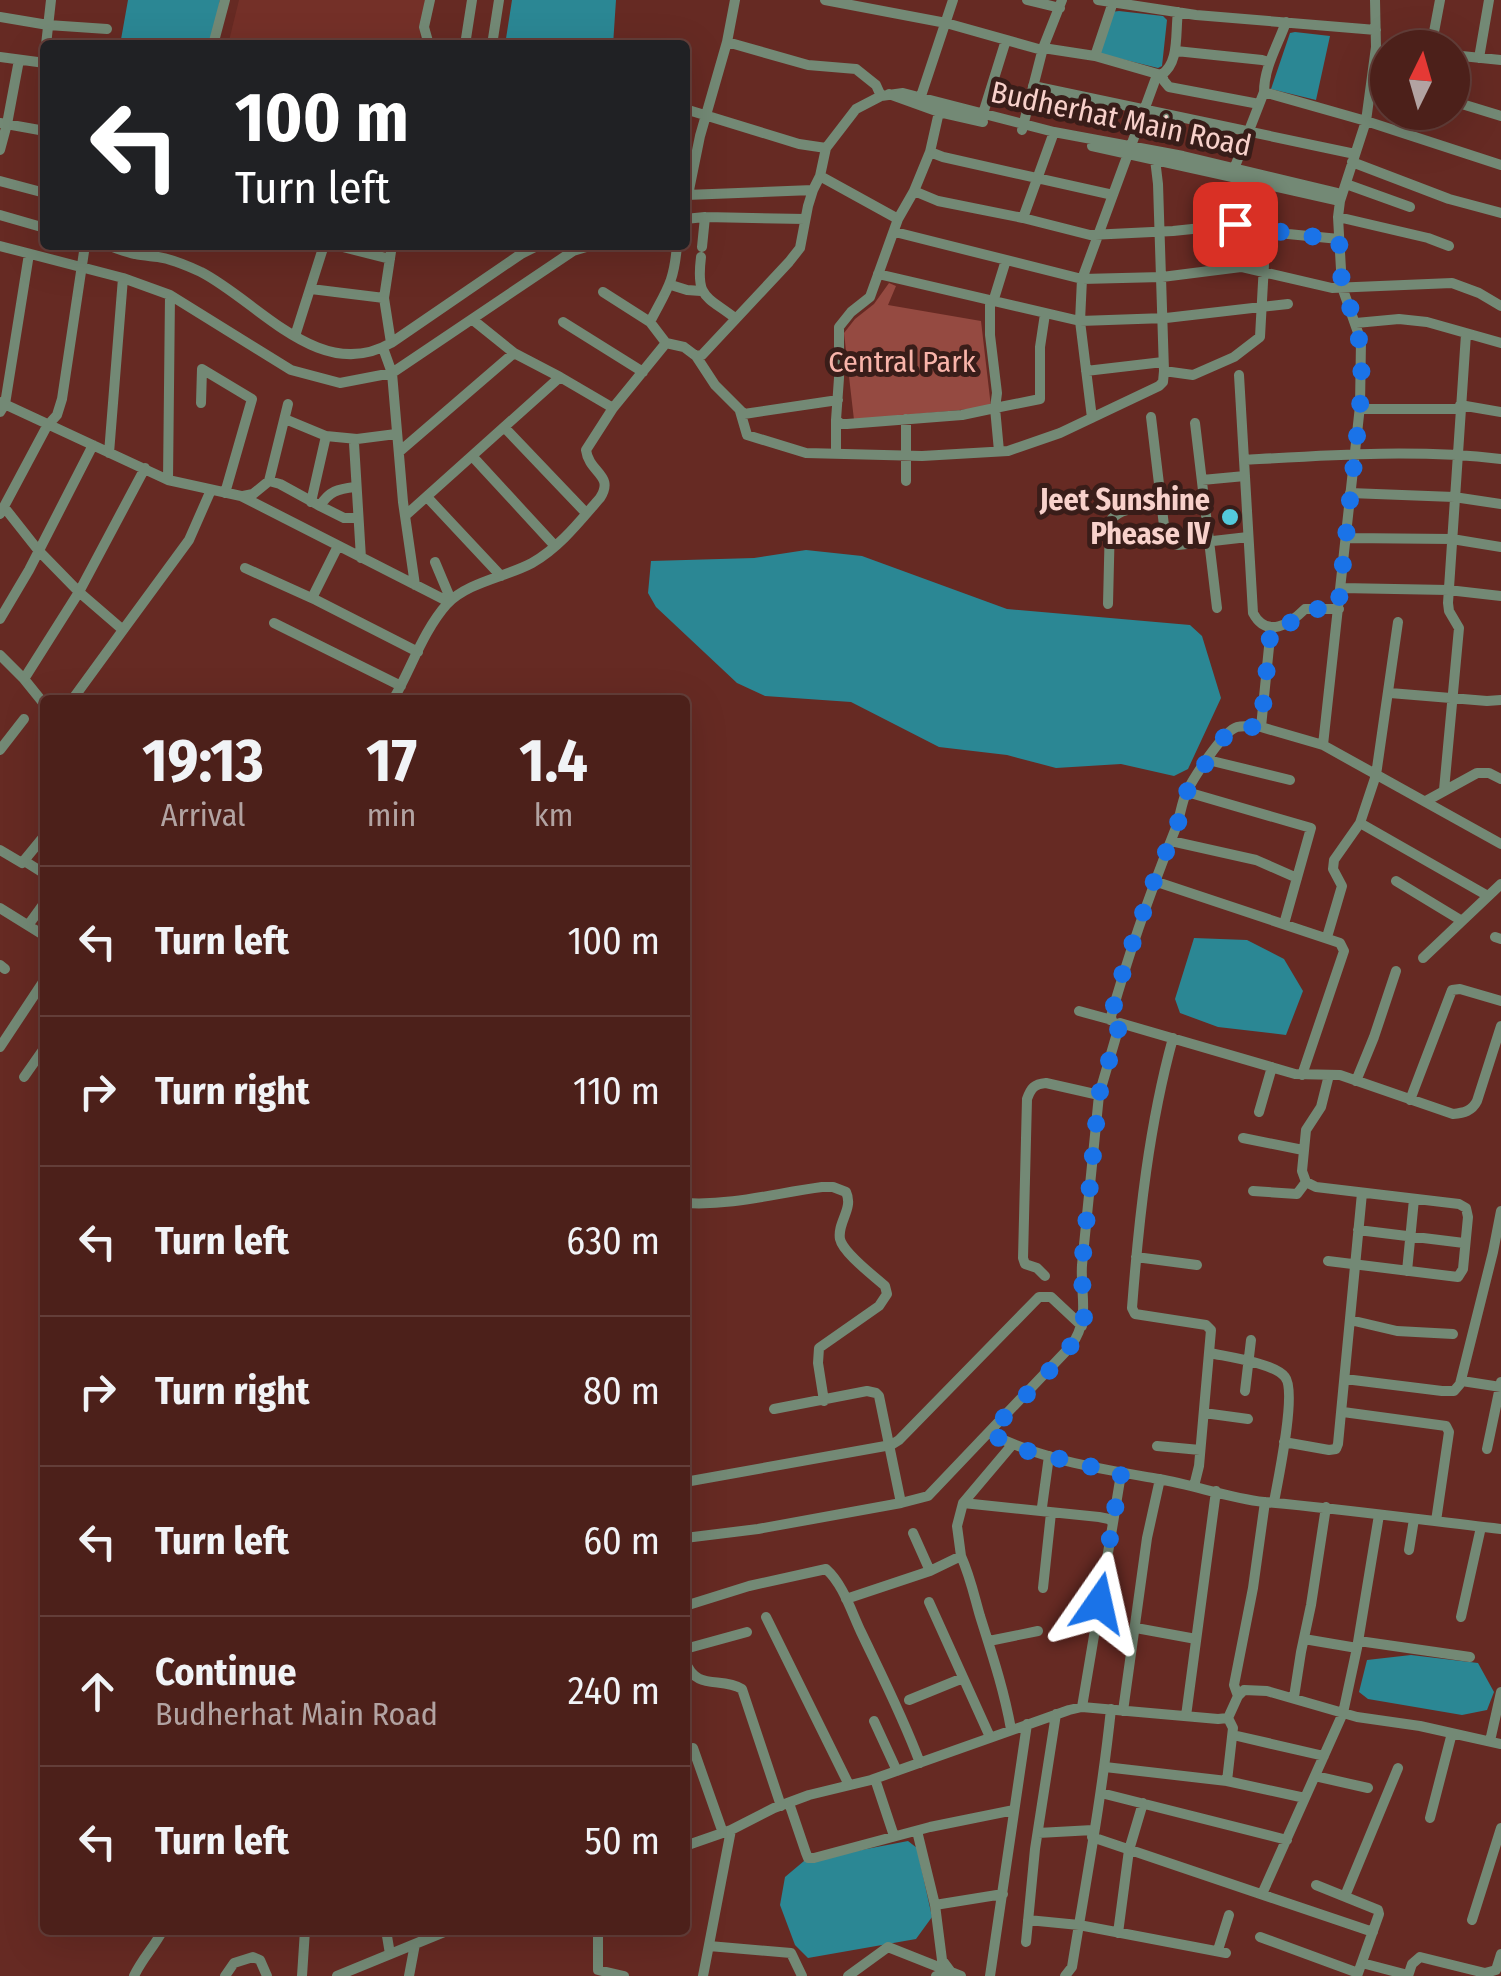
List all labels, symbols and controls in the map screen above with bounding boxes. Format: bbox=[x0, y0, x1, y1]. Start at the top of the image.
north arrow bbox=[1370, 30, 1470, 130]
map controls bbox=[1370, 30, 1470, 130]
street label: Budherhat Main Road bbox=[988, 74, 1254, 164]
text: 100 m bbox=[235, 76, 409, 160]
icon: left bbox=[70, 80, 200, 210]
text: Turn left bbox=[235, 161, 390, 215]
pin bbox=[1193, 182, 1278, 267]
icon: arrive bbox=[1208, 197, 1263, 252]
park label: Central Park bbox=[828, 344, 976, 380]
place label: Jeet Sunshine Phease IV bbox=[1039, 482, 1211, 552]
marker: Jeet Sunshine Phease IV bbox=[1219, 506, 1241, 528]
text: 19:13 bbox=[142, 725, 264, 797]
text: 17 bbox=[366, 725, 417, 797]
text: 1.4 bbox=[519, 725, 588, 797]
text: Arrival bbox=[161, 796, 245, 834]
text: min bbox=[367, 796, 416, 834]
text: km bbox=[534, 796, 573, 834]
icon: left bbox=[70, 914, 125, 969]
text: Turn left bbox=[155, 918, 289, 964]
text: 100 m bbox=[567, 918, 660, 964]
icon: right bbox=[70, 1064, 125, 1119]
text: Turn right bbox=[155, 1068, 309, 1114]
text: 110 m bbox=[573, 1068, 660, 1114]
icon: left bbox=[70, 1214, 125, 1269]
text: Turn left bbox=[155, 1218, 289, 1264]
text: 630 m bbox=[566, 1218, 660, 1264]
icon: right bbox=[70, 1364, 125, 1419]
text: Turn right bbox=[155, 1368, 309, 1414]
text: 80 m bbox=[583, 1368, 660, 1414]
icon: left bbox=[70, 1514, 125, 1569]
text: Turn left bbox=[155, 1518, 289, 1564]
text: 60 m bbox=[583, 1518, 660, 1564]
position arrow bbox=[1047, 1551, 1151, 1655]
text: Continue bbox=[155, 1649, 296, 1695]
icon: ahead bbox=[70, 1664, 125, 1719]
text: 240 m bbox=[568, 1668, 660, 1714]
text: Budherhat Main Road bbox=[155, 1695, 438, 1733]
icon: left bbox=[70, 1814, 125, 1869]
text: Turn left bbox=[155, 1818, 289, 1864]
text: 50 m bbox=[585, 1818, 660, 1864]

